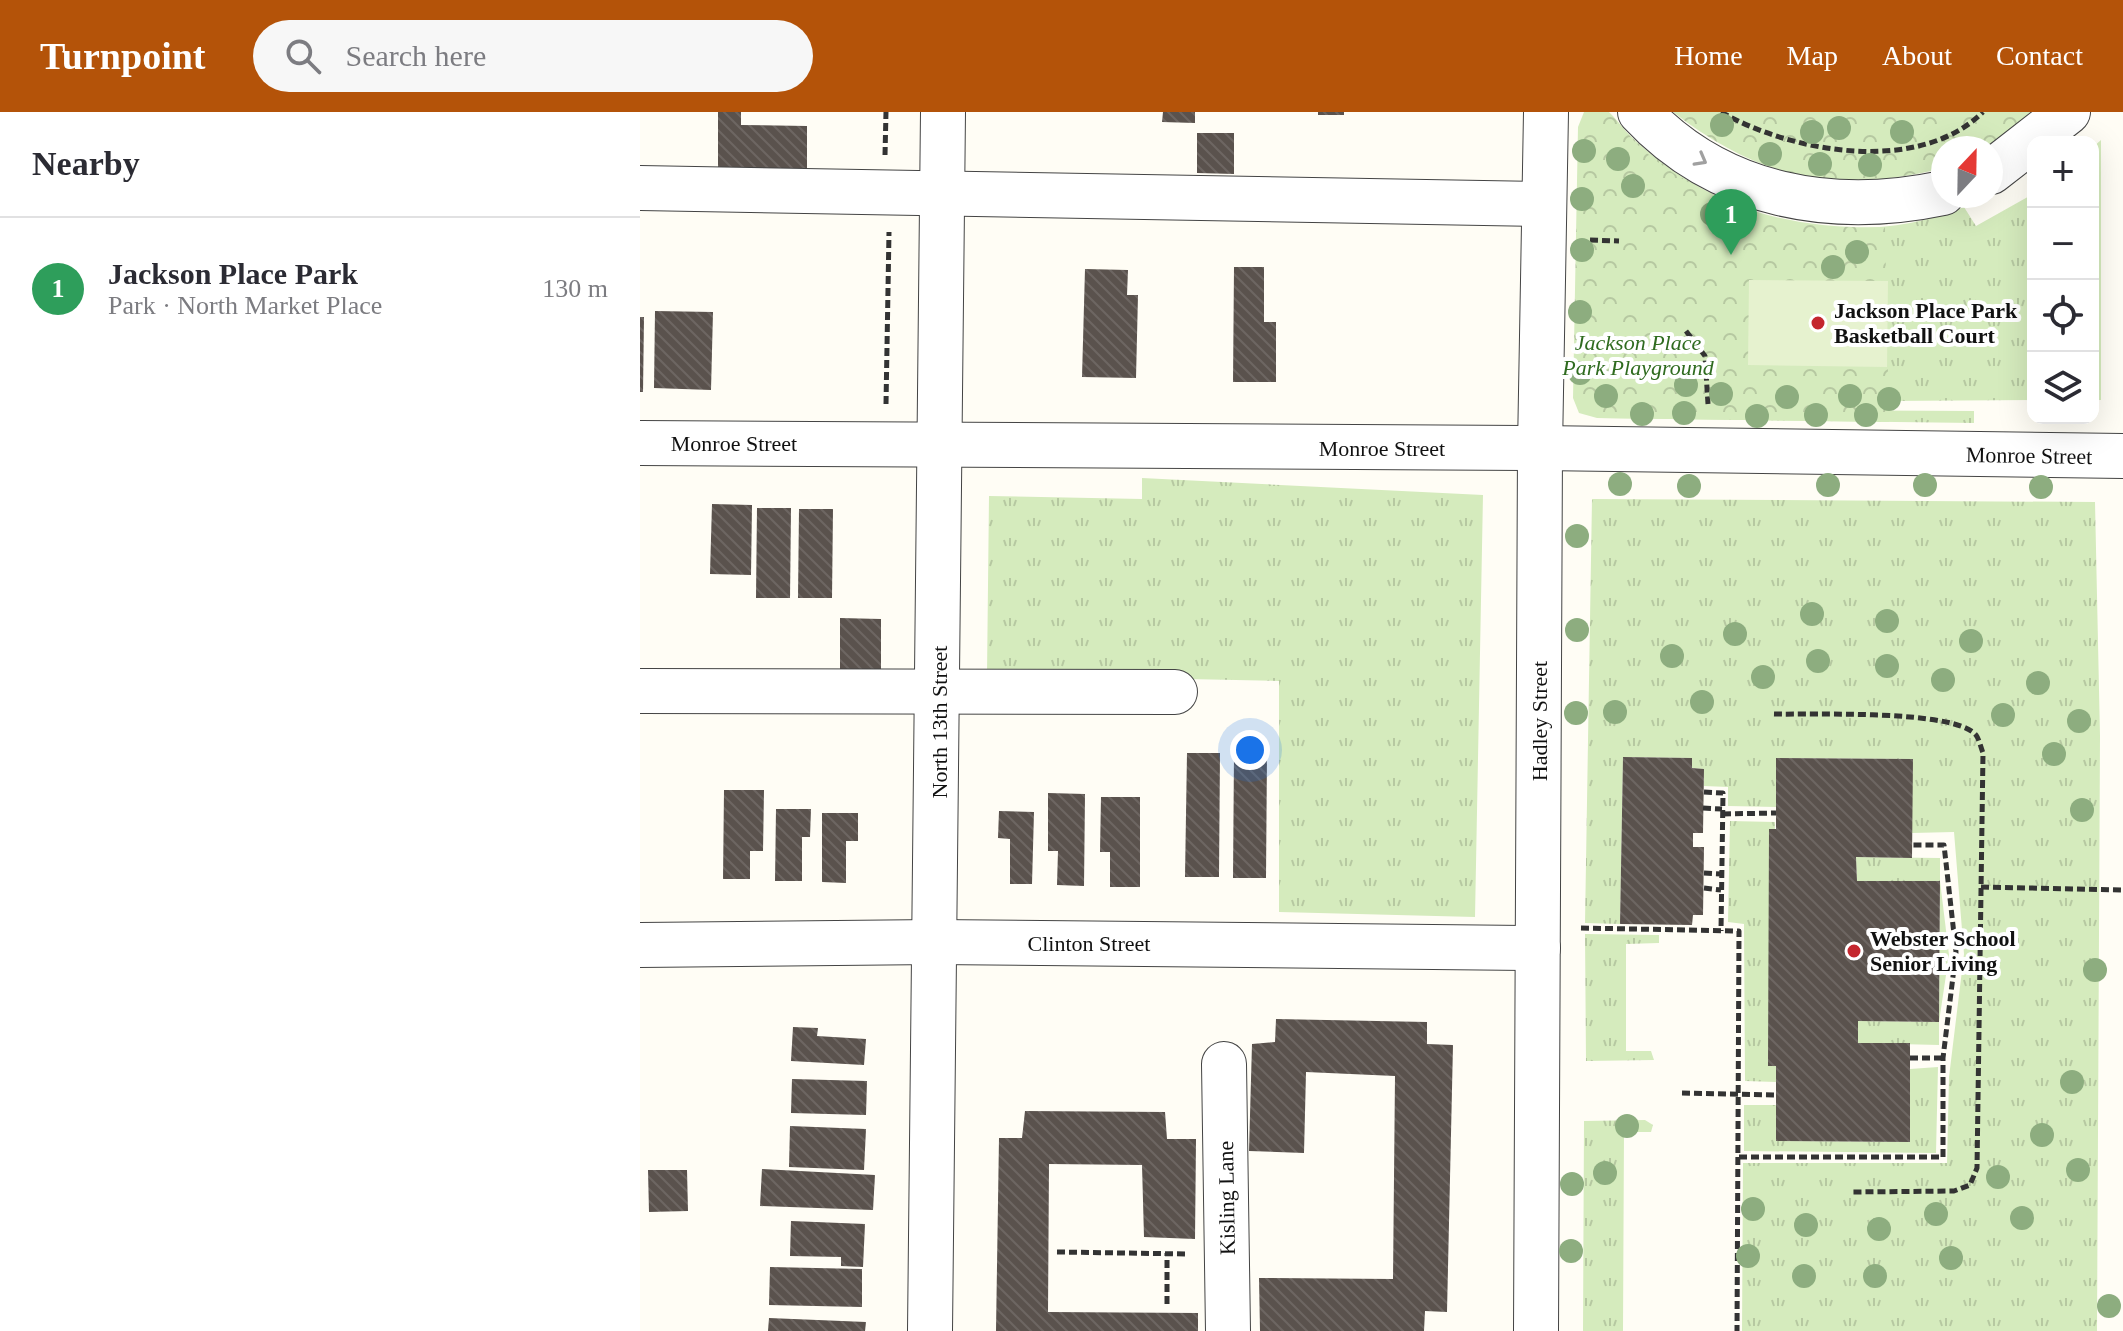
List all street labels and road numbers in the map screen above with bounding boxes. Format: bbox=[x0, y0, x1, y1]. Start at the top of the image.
street label: Monroe Street bbox=[671, 431, 797, 456]
street label: Monroe Street bbox=[1319, 436, 1445, 461]
street label: Monroe Street bbox=[1966, 442, 2092, 469]
street label: North 13th Street bbox=[927, 646, 952, 798]
street label: Hadley Street bbox=[1527, 661, 1552, 781]
street label: Clinton Street bbox=[1028, 931, 1150, 956]
street label: Kisling Lane bbox=[1213, 1141, 1240, 1255]

